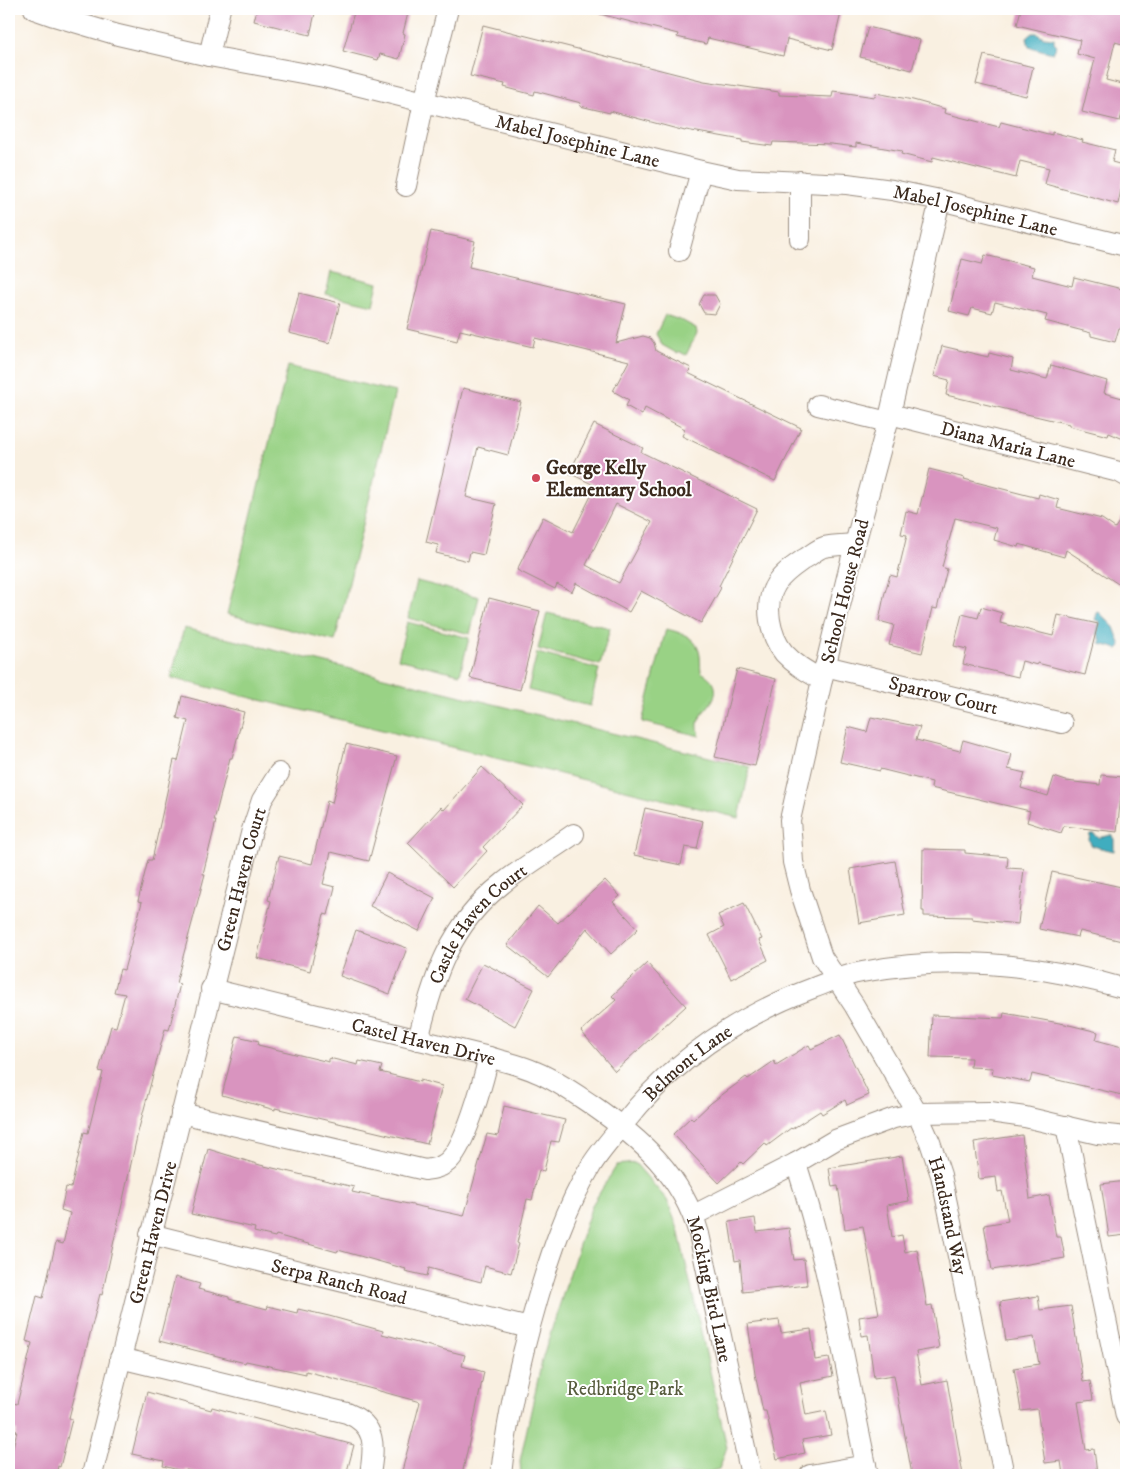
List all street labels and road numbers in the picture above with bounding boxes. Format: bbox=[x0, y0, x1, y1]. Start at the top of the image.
street label: Mabel Josephine Lane bbox=[493, 110, 662, 173]
street label: Mabel Josephine Lane bbox=[891, 181, 1060, 242]
street label: Diana Maria Lane bbox=[938, 417, 1078, 474]
street label: School House Road bbox=[816, 516, 875, 666]
street label: Sparrow Court bbox=[886, 672, 1000, 720]
street label: Green Haven Court bbox=[212, 804, 272, 954]
street label: Castle Haven Court bbox=[425, 859, 532, 987]
street label: Castel Haven Drive bbox=[349, 1014, 498, 1071]
street label: Belmont Lane bbox=[639, 1020, 737, 1106]
street label: Handstand Way bbox=[923, 1154, 972, 1278]
street label: Green Haven Drive bbox=[125, 1159, 182, 1307]
street label: Mocking Bird Lane bbox=[681, 1213, 736, 1365]
street label: Serpa Ranch Road bbox=[269, 1255, 410, 1310]

